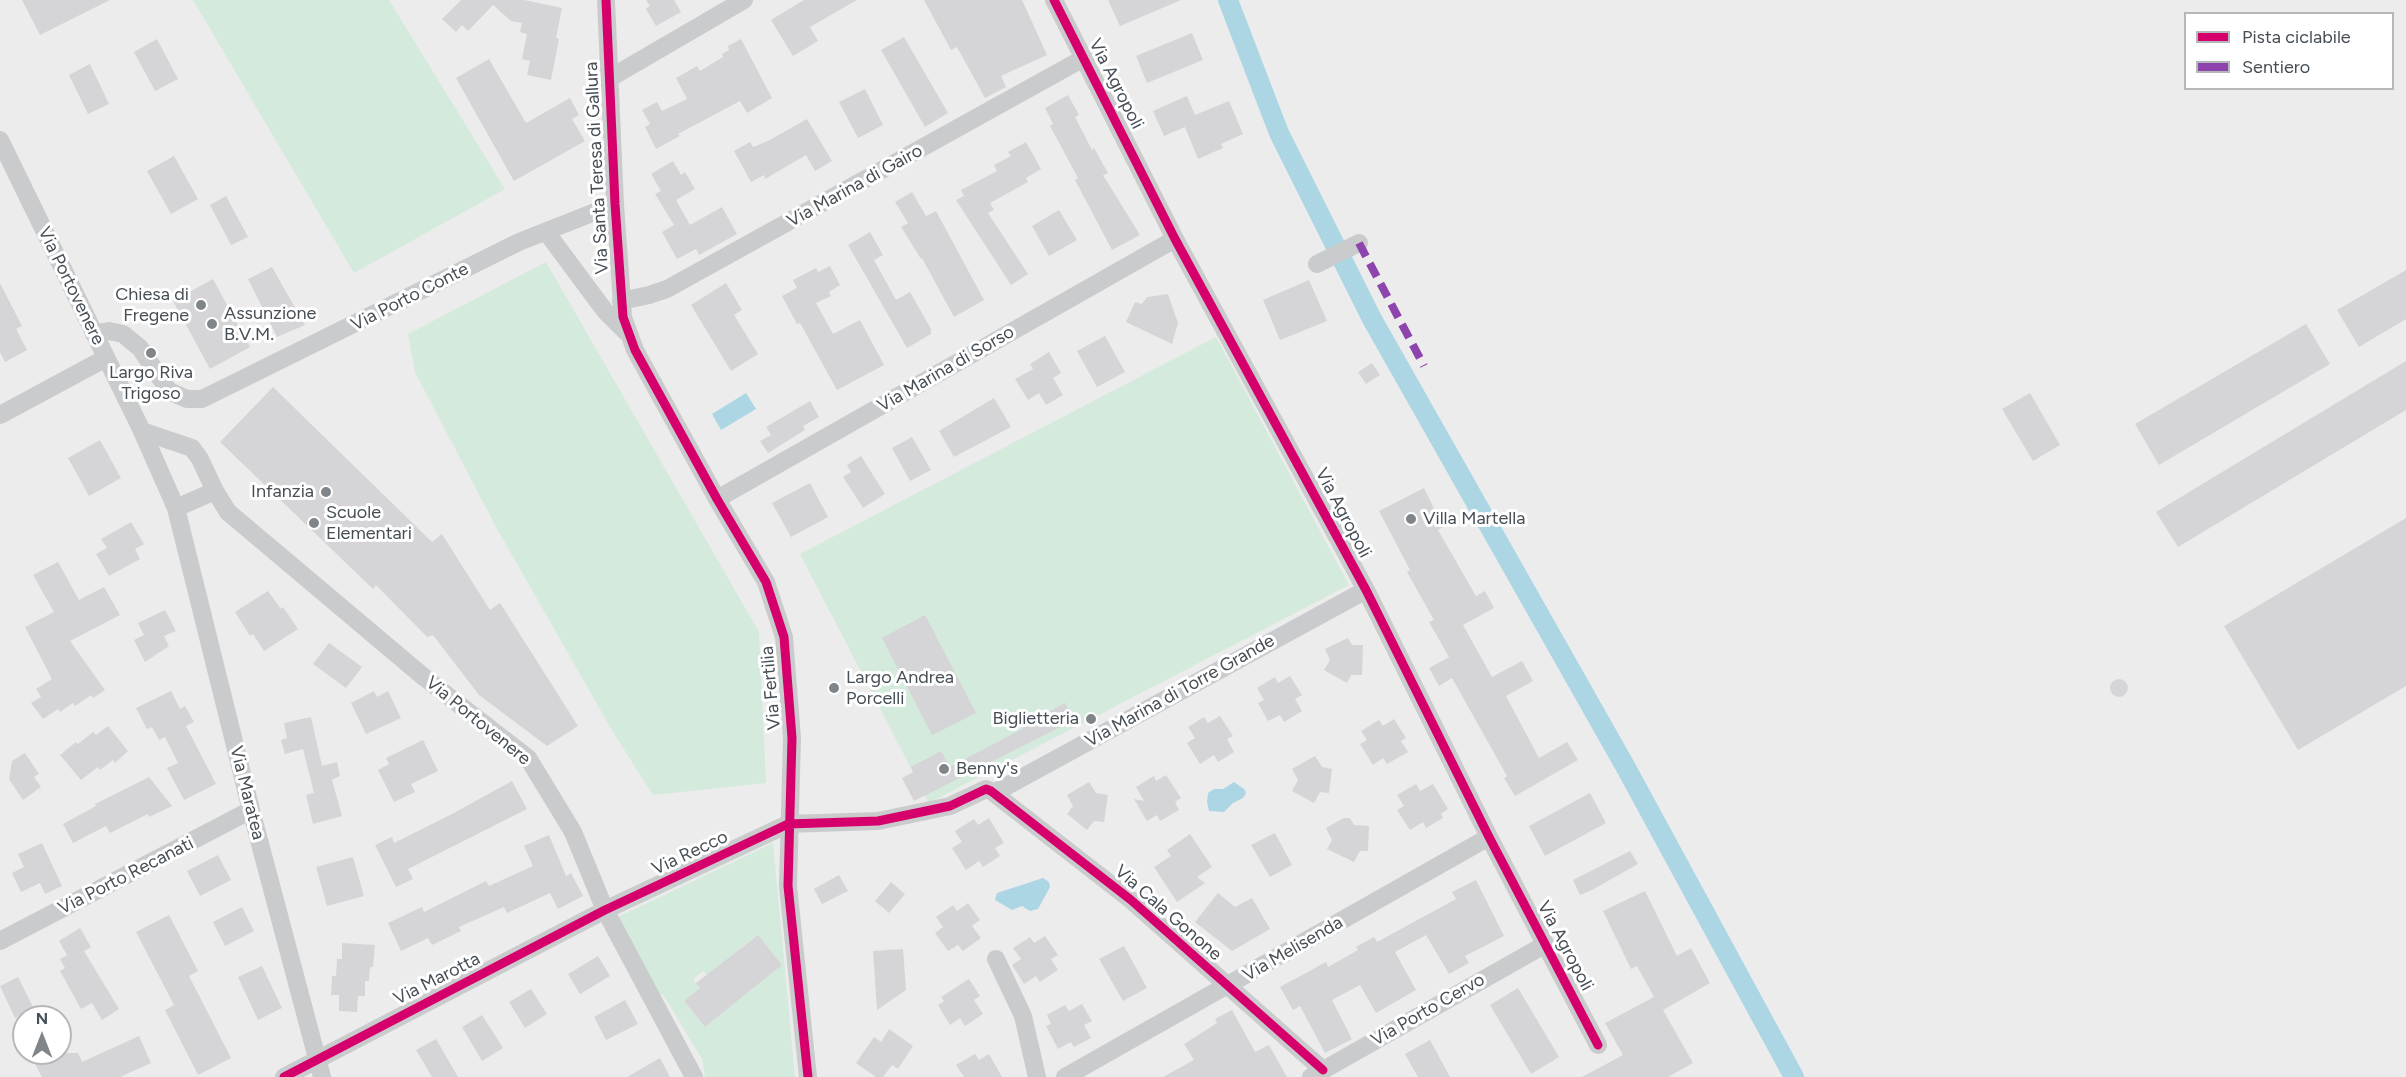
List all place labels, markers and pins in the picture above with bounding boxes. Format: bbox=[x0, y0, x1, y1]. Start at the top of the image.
place label: Chiesa di Fregene bbox=[115, 284, 189, 326]
marker: Chiesa di Fregene bbox=[194, 298, 208, 312]
place label: Assunzione B.V.M. bbox=[224, 303, 316, 346]
marker: Assunzione B.V.M. bbox=[205, 317, 219, 331]
marker: Largo Riva Trigoso bbox=[144, 346, 158, 360]
place label: Largo Riva Trigoso bbox=[109, 362, 193, 404]
place label: Infanzia bbox=[251, 481, 314, 503]
marker: Infanzia bbox=[319, 485, 333, 499]
place label: Scuole Elementari bbox=[326, 502, 412, 544]
place label: Villa Martella bbox=[1423, 508, 1525, 530]
marker: Villa Martella bbox=[1404, 512, 1418, 526]
marker: Scuole Elementari bbox=[307, 516, 321, 530]
place label: Largo Andrea Porcelli bbox=[846, 667, 954, 710]
marker: Largo Andrea Porcelli bbox=[827, 681, 841, 695]
place label: Biglietteria bbox=[992, 708, 1079, 730]
marker: Biglietteria bbox=[1084, 712, 1098, 726]
place label: Benny's bbox=[956, 758, 1018, 780]
marker: Benny's bbox=[937, 762, 951, 776]

